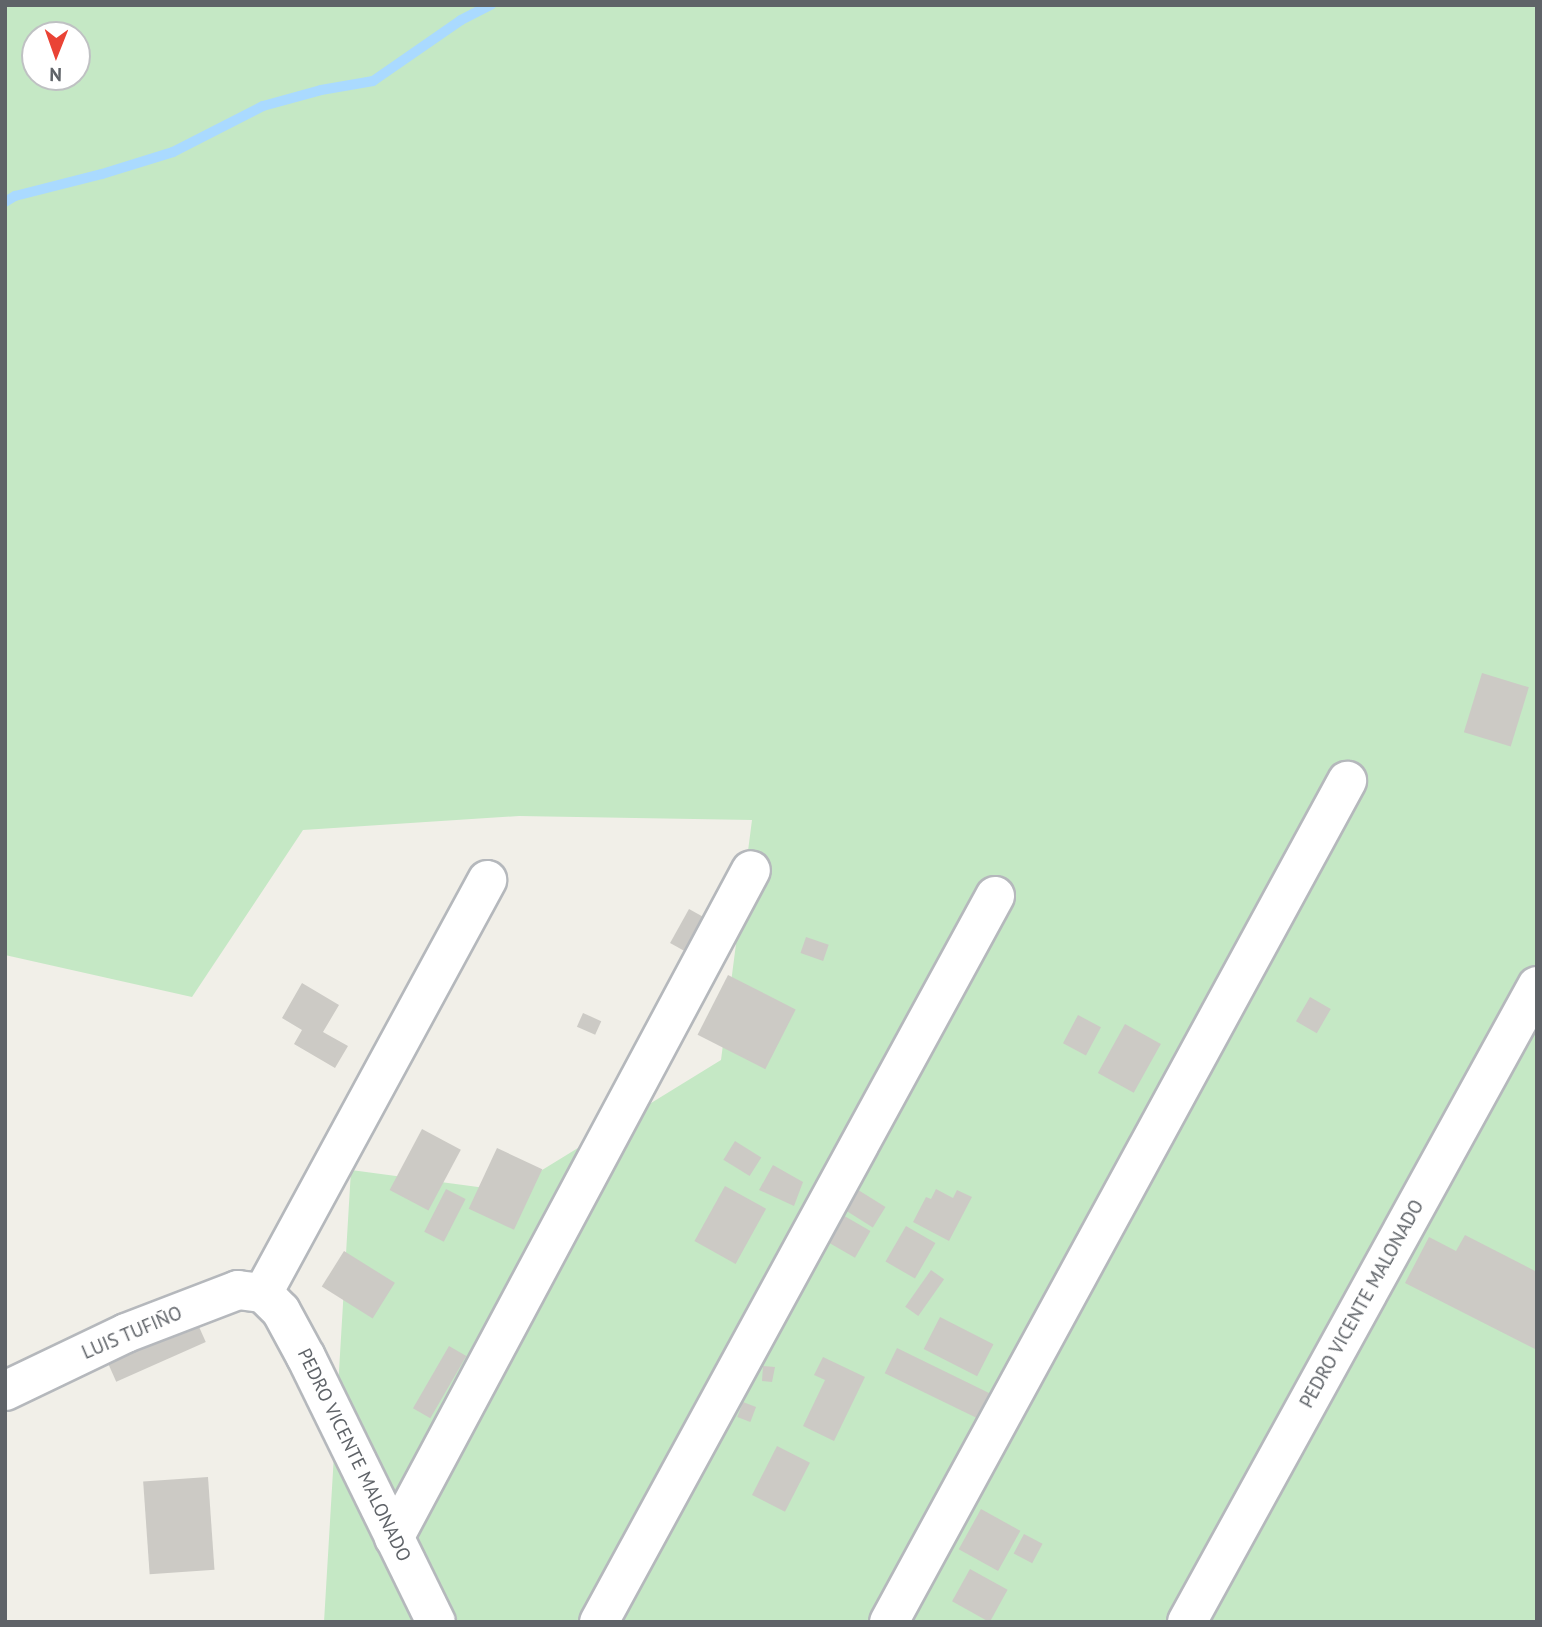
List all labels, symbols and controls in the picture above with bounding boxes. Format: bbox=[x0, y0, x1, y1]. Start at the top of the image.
north arrow bbox=[21, 21, 91, 91]
text: N bbox=[49, 63, 62, 87]
street label: PEDRO VICENTE MALONADO bbox=[1295, 1196, 1429, 1412]
street label: LUIS TUFIÑO bbox=[78, 1302, 186, 1364]
street label: PEDRO VICENTE MALONADO bbox=[292, 1345, 416, 1565]

